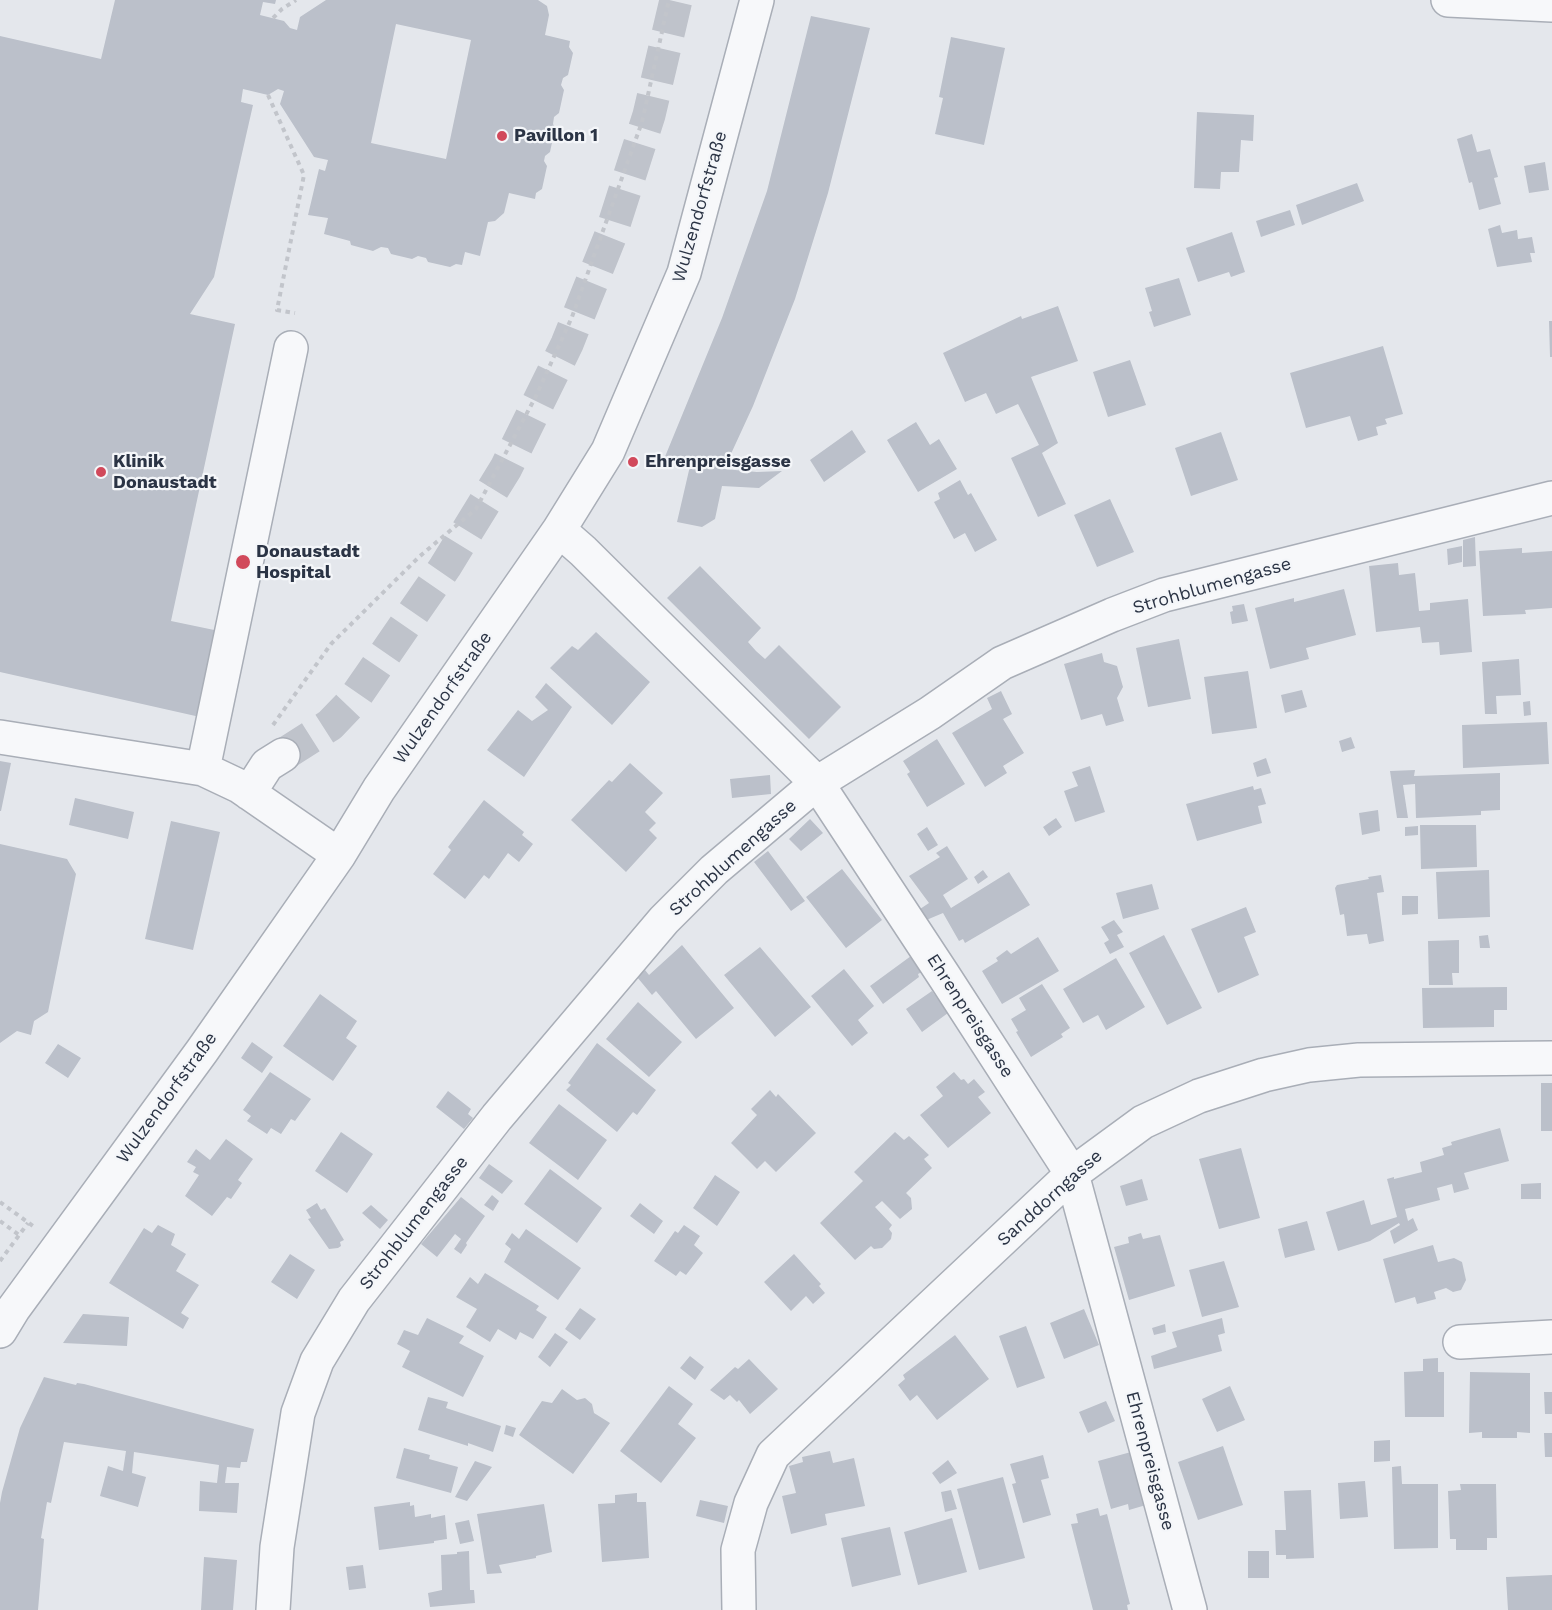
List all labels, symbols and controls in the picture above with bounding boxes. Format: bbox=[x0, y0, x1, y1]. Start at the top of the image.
place label: Pavillon 1 bbox=[514, 125, 598, 147]
marker: Pavillon 1 bbox=[495, 129, 509, 143]
street label: Wulzendorfstraße bbox=[668, 129, 732, 285]
place label: Klinik Donaustadt bbox=[113, 451, 217, 494]
place label: Ehrenpreisgasse bbox=[645, 451, 791, 473]
marker: Ehrenpreisgasse bbox=[626, 455, 640, 469]
marker: Klinik Donaustadt bbox=[94, 465, 108, 479]
place label: Donaustadt Hospital bbox=[256, 541, 360, 584]
marker: Donaustadt Hospital bbox=[234, 553, 252, 571]
street label: Strohblumengasse bbox=[1130, 553, 1294, 619]
street label: Wulzendorfstraße bbox=[389, 628, 497, 768]
street label: Strohblumengasse bbox=[665, 795, 801, 921]
street label: Ehrenpreisgasse bbox=[922, 950, 1018, 1082]
street label: Wulzendorfstraße bbox=[112, 1028, 222, 1168]
street label: Sanddorngasse bbox=[993, 1145, 1107, 1251]
street label: Strohblumengasse bbox=[355, 1152, 473, 1294]
street label: Ehrenpreisgasse bbox=[1121, 1389, 1179, 1533]

